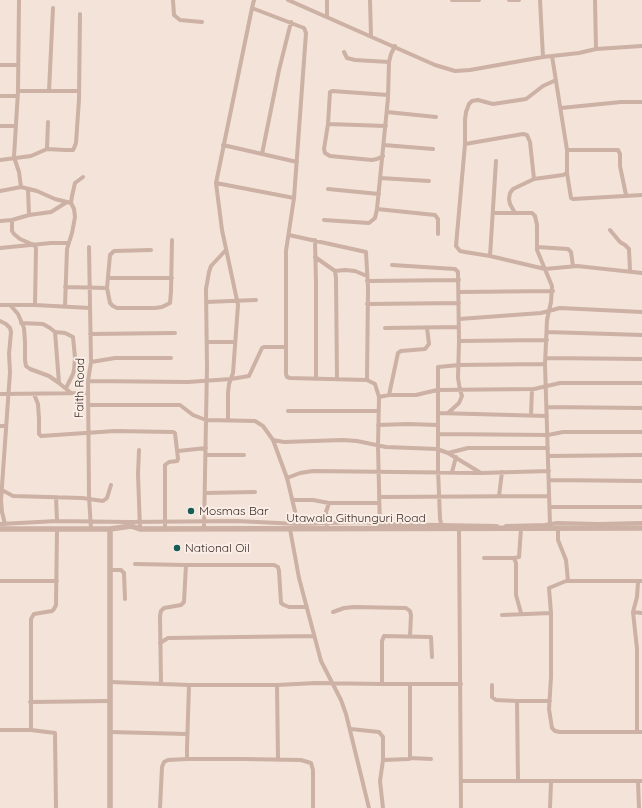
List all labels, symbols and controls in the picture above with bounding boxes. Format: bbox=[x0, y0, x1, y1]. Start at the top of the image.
street label: Faith Road bbox=[72, 358, 88, 418]
place label: Mosmas Bar bbox=[199, 504, 269, 518]
marker: Mosmas Bar bbox=[186, 506, 196, 516]
street label: Utawala Githunguri Road bbox=[286, 511, 426, 525]
place label: National Oil bbox=[185, 541, 250, 555]
marker: National Oil bbox=[172, 543, 182, 553]

